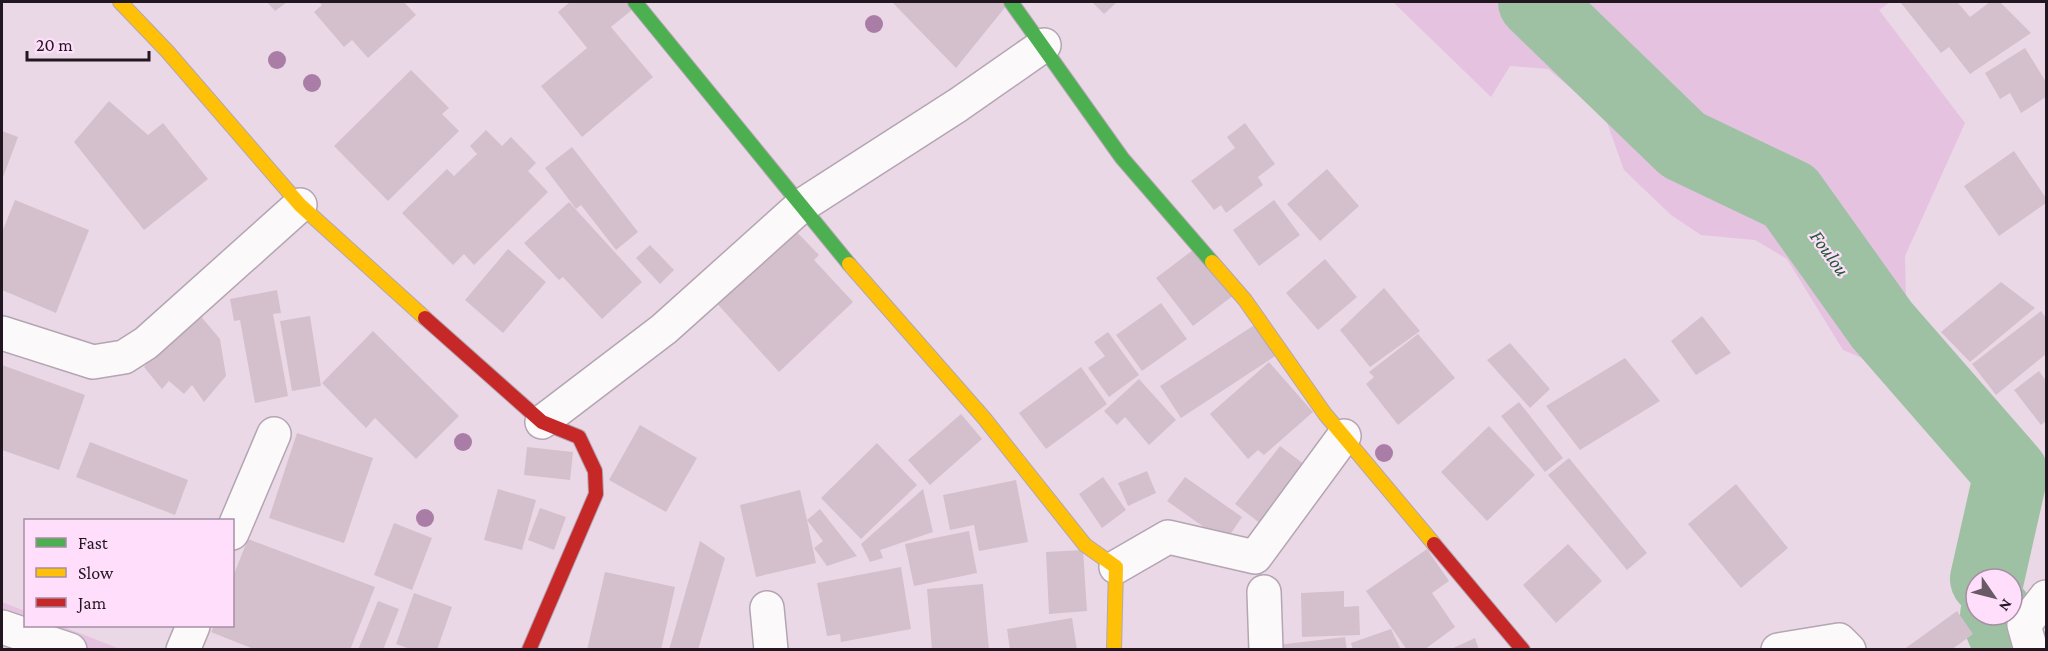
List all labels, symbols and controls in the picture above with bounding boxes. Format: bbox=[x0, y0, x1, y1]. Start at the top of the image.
scale bar bbox=[27, 24, 148, 62]
text: 20 m bbox=[36, 35, 73, 55]
water label: Foulou bbox=[1806, 226, 1854, 280]
legend bbox=[24, 519, 234, 627]
text: Fast bbox=[78, 533, 109, 553]
text: Slow bbox=[78, 563, 114, 583]
north arrow bbox=[1964, 567, 2024, 627]
text: Jam bbox=[76, 593, 107, 613]
text: N bbox=[1996, 596, 2016, 615]

